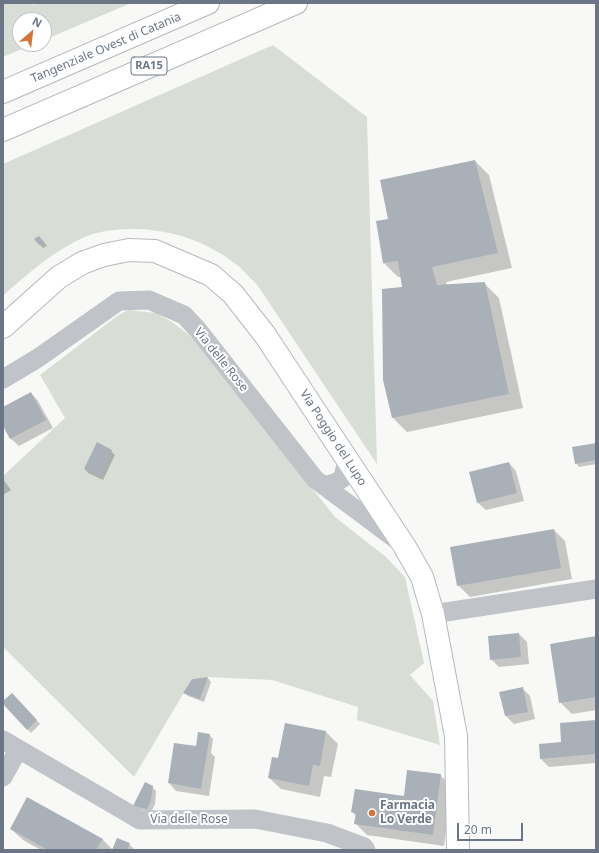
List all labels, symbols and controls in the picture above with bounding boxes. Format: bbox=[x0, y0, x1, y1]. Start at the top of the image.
street label: Tangenziale Ovest di Catania bbox=[29, 10, 183, 86]
north arrow bbox=[12, 12, 52, 52]
text: N bbox=[30, 13, 45, 31]
road number: RA15 bbox=[131, 57, 167, 75]
street label: Via delle Rose bbox=[191, 325, 251, 395]
street label: Via Poggio del Lupo bbox=[297, 387, 369, 489]
place label: Farmacia Lo Verde bbox=[380, 799, 435, 827]
marker: Farmacia Lo Verde bbox=[367, 808, 377, 818]
street label: Via delle Rose bbox=[150, 813, 228, 827]
scale bar bbox=[459, 815, 525, 841]
text: 20 m bbox=[464, 821, 492, 838]

